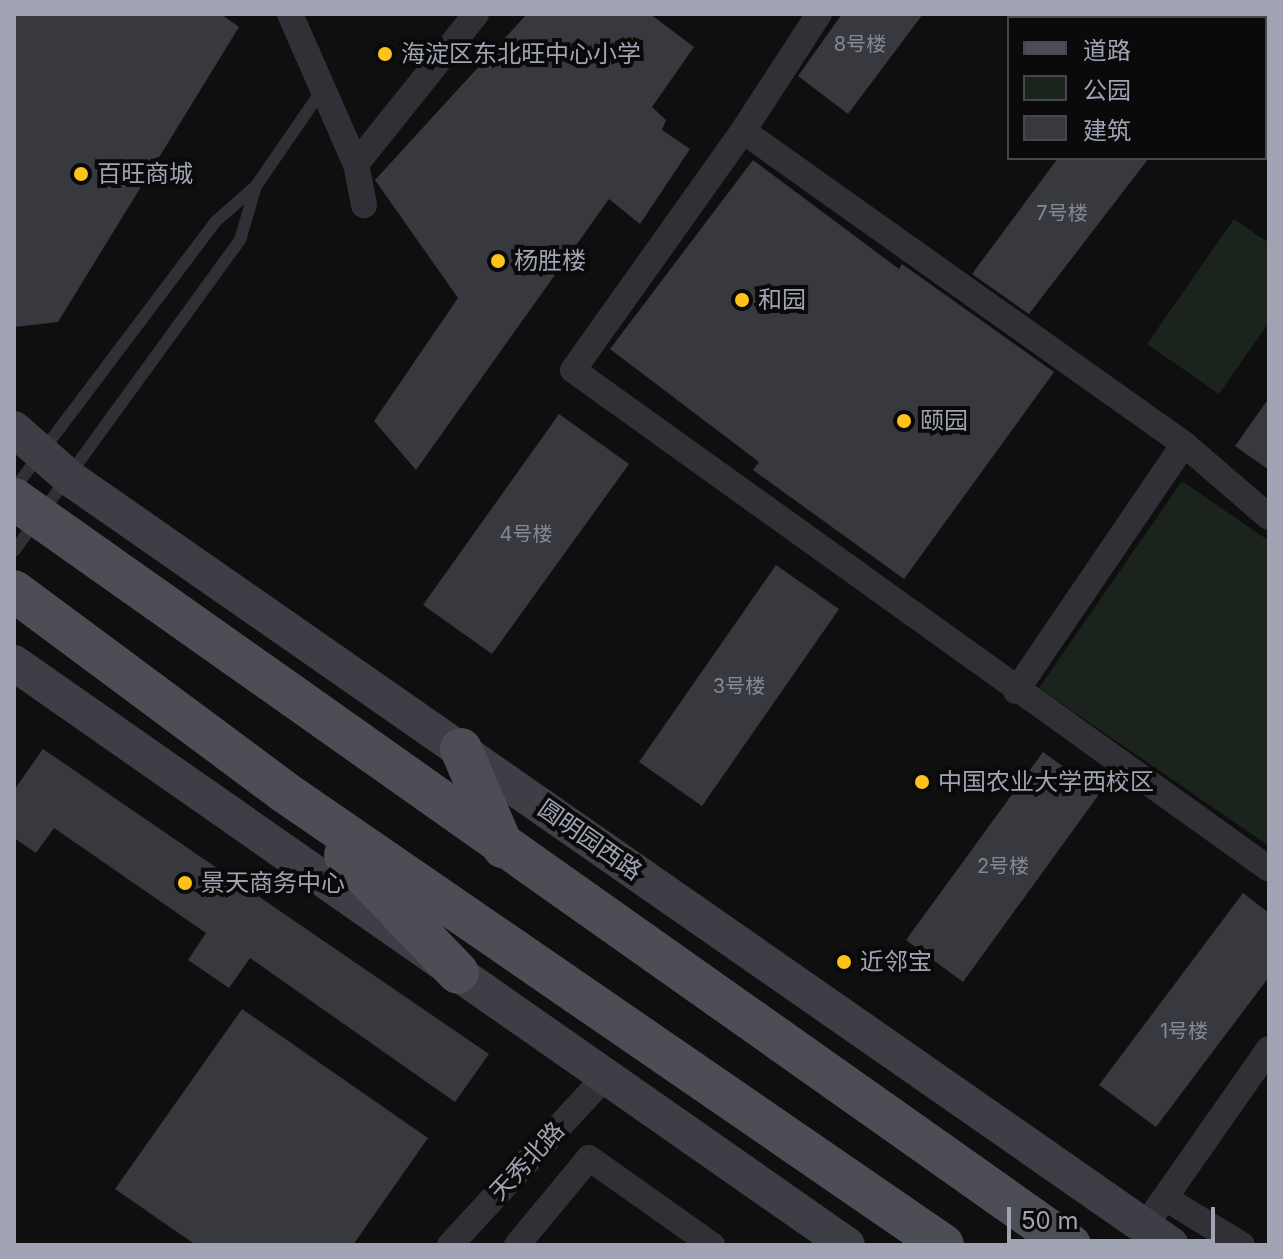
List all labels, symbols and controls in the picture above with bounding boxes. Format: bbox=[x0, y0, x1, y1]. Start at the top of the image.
legend bbox=[1007, 16, 1267, 160]
house number: 8号楼 bbox=[834, 32, 886, 56]
text: 道路 bbox=[1083, 36, 1131, 65]
place label: 海淀区东北旺中心小学 bbox=[401, 40, 641, 68]
marker: 海淀区东北旺中心小学 bbox=[376, 45, 394, 63]
text: 公园 bbox=[1083, 76, 1131, 105]
text: 建筑 bbox=[1083, 116, 1131, 145]
place label: 百旺商城 bbox=[97, 160, 193, 188]
marker: 百旺商城 bbox=[72, 165, 90, 183]
house number: 7号楼 bbox=[1036, 201, 1088, 225]
place label: 杨胜楼 bbox=[514, 247, 586, 275]
marker: 杨胜楼 bbox=[489, 252, 507, 270]
place label: 和园 bbox=[758, 286, 806, 314]
marker: 和园 bbox=[733, 291, 751, 309]
place label: 颐园 bbox=[920, 407, 968, 435]
marker: 颐园 bbox=[895, 412, 913, 430]
house number: 4号楼 bbox=[500, 522, 552, 546]
house number: 3号楼 bbox=[713, 674, 765, 698]
place label: 中国农业大学西校区 bbox=[938, 768, 1154, 796]
marker: 中国农业大学西校区 bbox=[913, 773, 931, 791]
street label: 圆明园西路 bbox=[533, 794, 647, 886]
house number: 2号楼 bbox=[977, 854, 1029, 878]
place label: 景天商务中心 bbox=[201, 869, 345, 897]
marker: 景天商务中心 bbox=[176, 874, 194, 892]
place label: 近邻宝 bbox=[860, 948, 932, 976]
marker: 近邻宝 bbox=[835, 953, 853, 971]
house number: 1号楼 bbox=[1160, 1019, 1208, 1043]
street label: 天秀北路 bbox=[484, 1116, 570, 1206]
scale bar bbox=[1011, 1191, 1219, 1241]
text: 50 m bbox=[1021, 1206, 1079, 1235]

